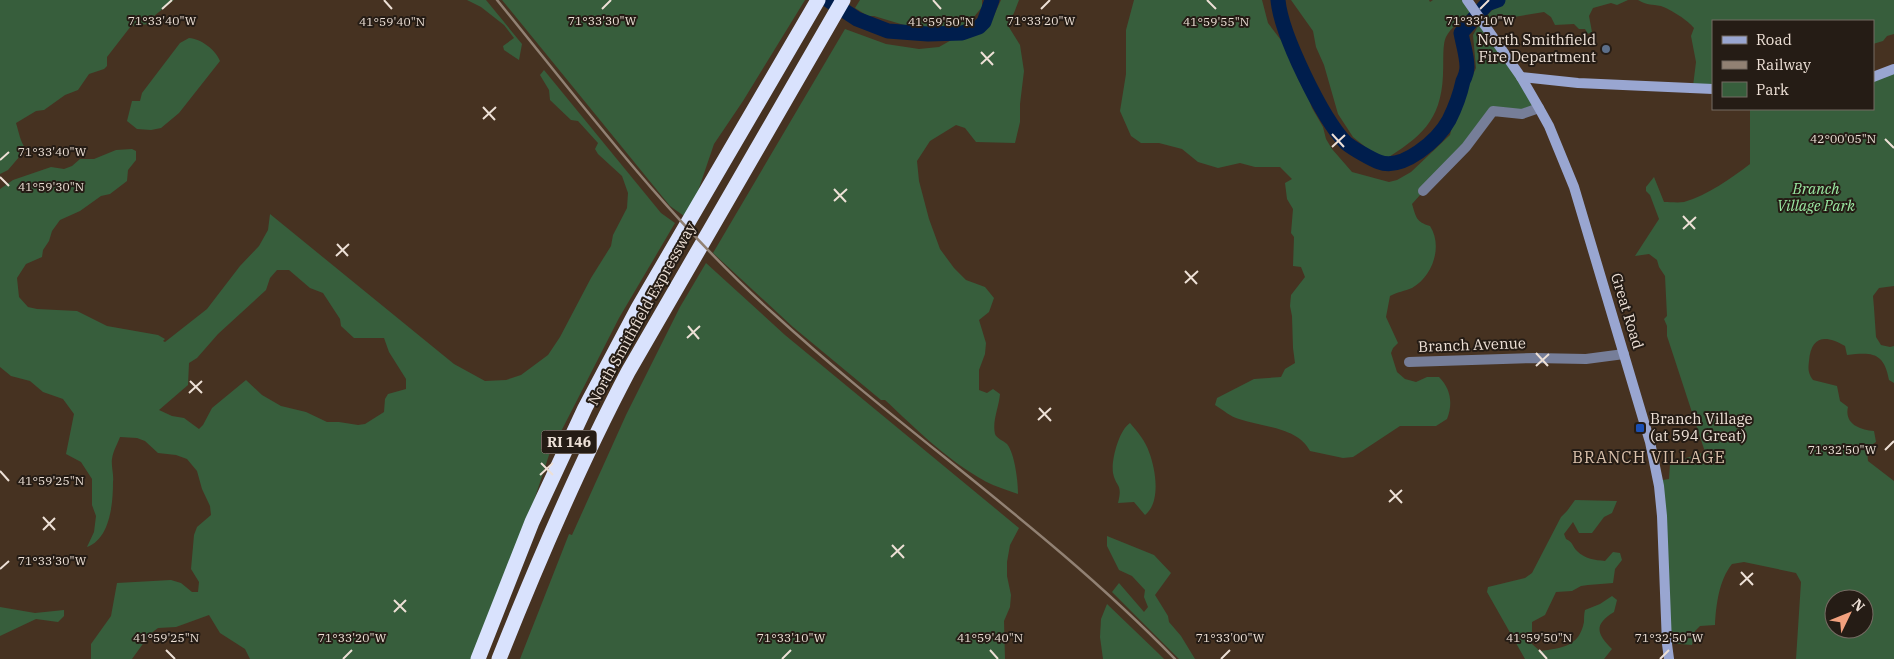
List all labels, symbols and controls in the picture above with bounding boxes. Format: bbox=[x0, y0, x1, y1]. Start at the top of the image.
text: 71°33'40"W bbox=[128, 13, 197, 28]
text: 71°33'30"W bbox=[568, 13, 637, 28]
text: 71°33'20"W bbox=[1007, 13, 1076, 28]
text: 71°33'10"W bbox=[1446, 13, 1515, 28]
text: 41°59'40"N bbox=[359, 14, 425, 29]
text: 41°59'50"N bbox=[908, 14, 974, 29]
text: 41°59'55"N bbox=[1183, 14, 1249, 29]
legend bbox=[1712, 20, 1874, 110]
place label: North Smithfield Fire Department bbox=[1477, 30, 1596, 66]
text: Road bbox=[1756, 30, 1792, 49]
marker: North Smithfield Fire Department bbox=[1600, 43, 1612, 55]
text: Railway bbox=[1756, 55, 1811, 74]
text: Park bbox=[1756, 80, 1789, 99]
text: 42°00'05"N bbox=[1810, 131, 1876, 146]
text: 71°33'40"W bbox=[18, 144, 87, 159]
text: 41°59'30"N bbox=[18, 179, 84, 194]
park label: Branch Village Park bbox=[1777, 179, 1855, 215]
street label: North Smithfield Expressway bbox=[583, 219, 700, 408]
street label: Great Road bbox=[1607, 271, 1648, 351]
street label: Branch Avenue bbox=[1418, 333, 1526, 356]
place label: Branch Village (at 594 Great) bbox=[1650, 409, 1753, 445]
marker: Branch Village (at 594 Great) bbox=[1634, 422, 1646, 434]
road number: RI 146 bbox=[542, 431, 596, 454]
text: 71°32'50"W bbox=[1808, 442, 1877, 457]
district label: BRANCH VILLAGE bbox=[1572, 447, 1726, 467]
text: 41°59'25"N bbox=[18, 473, 84, 488]
text: 71°33'30"W bbox=[18, 553, 87, 568]
north arrow bbox=[1824, 589, 1874, 639]
text: N bbox=[1848, 595, 1869, 615]
text: 41°59'25"N bbox=[133, 630, 199, 645]
text: 71°33'20"W bbox=[318, 630, 387, 645]
text: 71°33'10"W bbox=[757, 630, 826, 645]
text: 41°59'40"N bbox=[957, 630, 1023, 645]
text: 71°33'00"W bbox=[1196, 630, 1265, 645]
text: 41°59'50"N bbox=[1506, 630, 1572, 645]
text: 71°32'50"W bbox=[1635, 630, 1704, 645]

